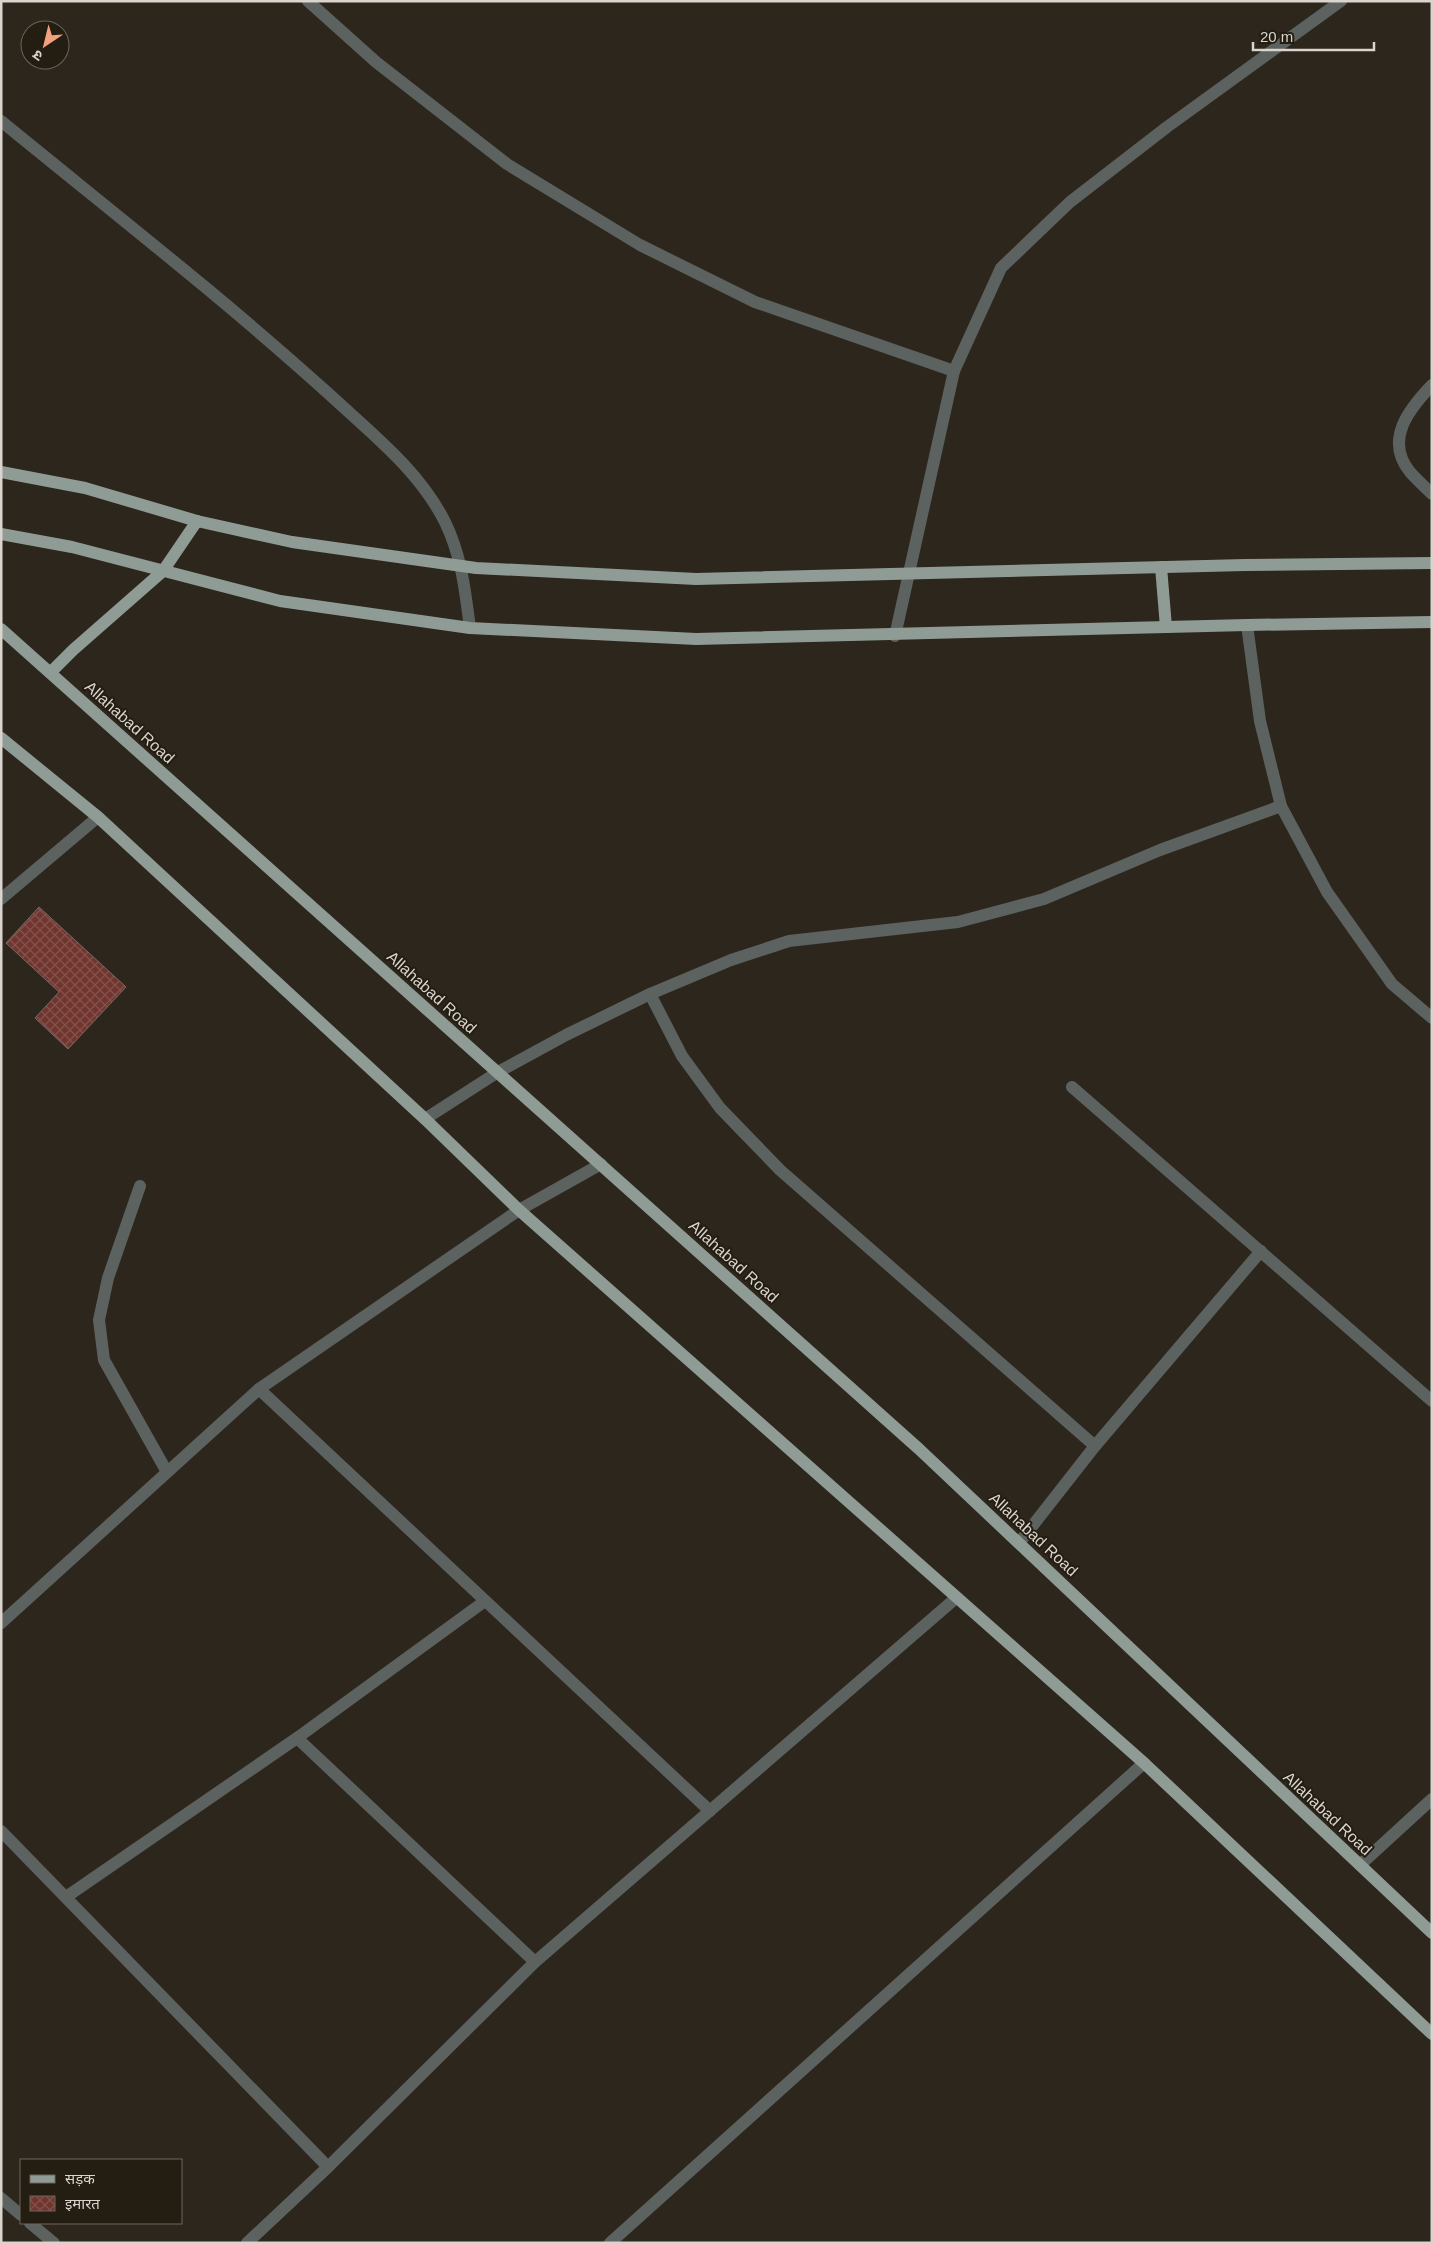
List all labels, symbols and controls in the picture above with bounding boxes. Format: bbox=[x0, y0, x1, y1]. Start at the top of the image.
north arrow bbox=[20, 20, 70, 70]
scale bar bbox=[1253, 20, 1374, 52]
text: 20 m bbox=[1260, 28, 1293, 45]
text: उ bbox=[29, 46, 45, 65]
street label: Allahabad Road bbox=[82, 678, 178, 767]
street label: Allahabad Road bbox=[384, 948, 480, 1037]
street label: Allahabad Road bbox=[686, 1217, 782, 1306]
street label: Allahabad Road bbox=[986, 1489, 1081, 1579]
street label: Allahabad Road bbox=[1280, 1768, 1375, 1858]
legend bbox=[20, 2159, 182, 2224]
text: सड़क bbox=[65, 2170, 95, 2187]
text: इमारत bbox=[65, 2195, 100, 2212]

